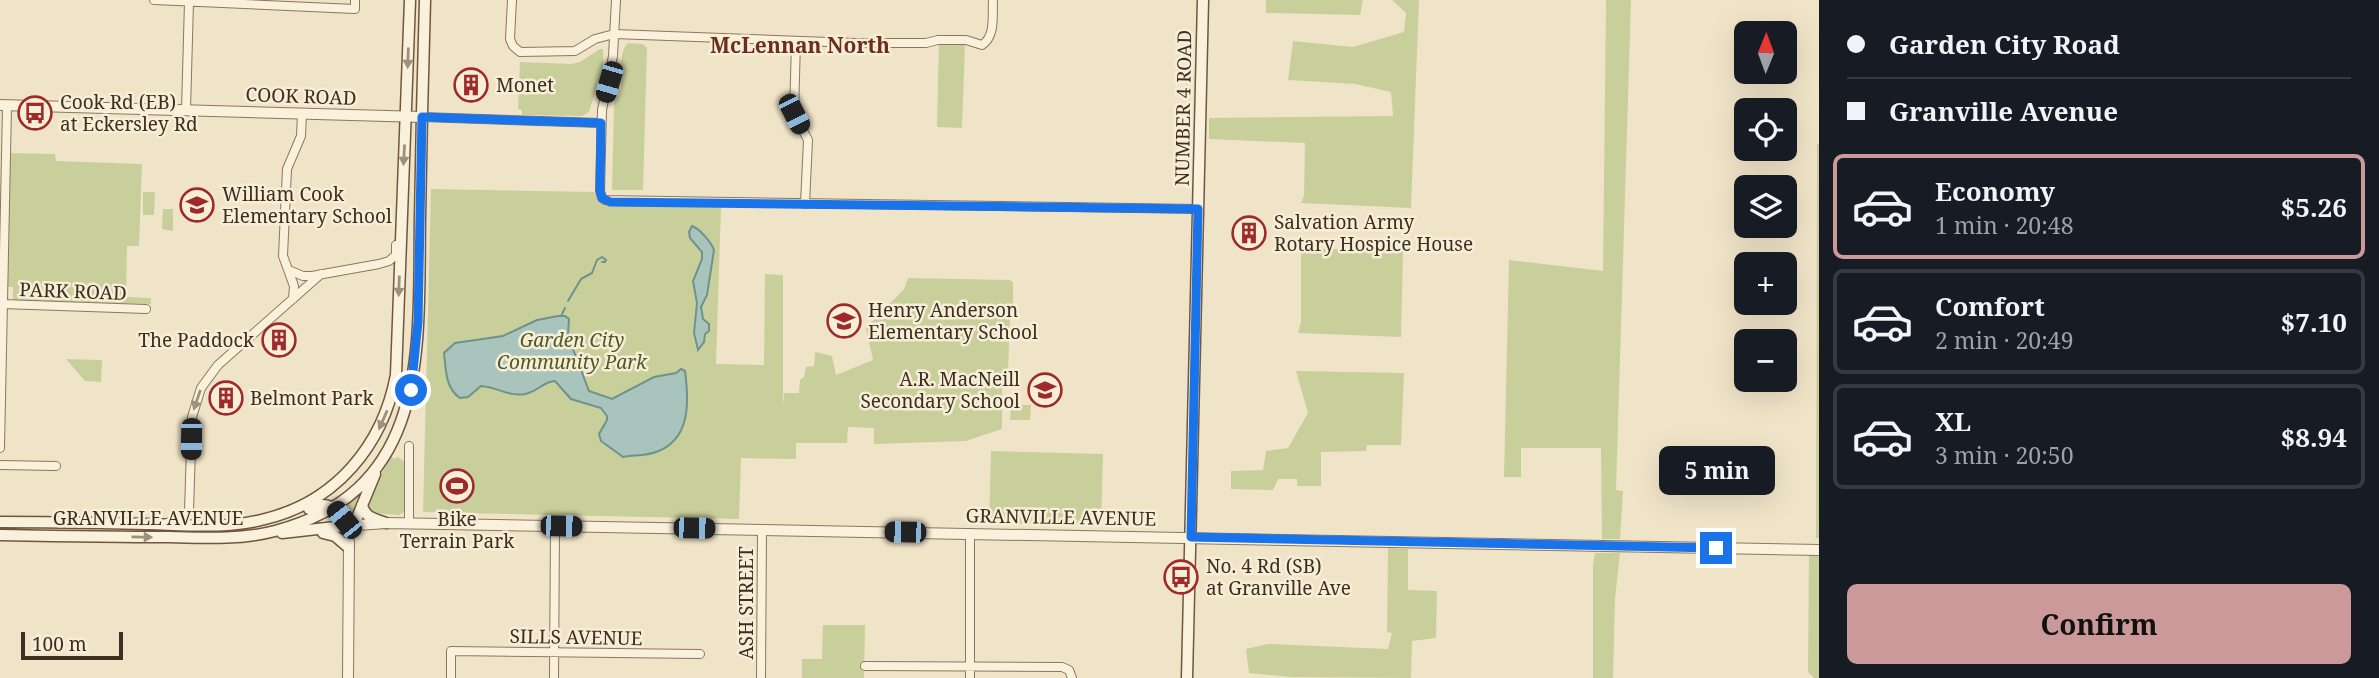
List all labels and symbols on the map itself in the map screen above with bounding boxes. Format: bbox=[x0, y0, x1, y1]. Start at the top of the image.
north arrow bbox=[1734, 21, 1797, 84]
street label: NUMBER 4 ROAD bbox=[1169, 30, 1197, 186]
district label: McLennan North bbox=[710, 31, 890, 59]
one-way arrow bbox=[402, 48, 413, 70]
car bbox=[594, 59, 625, 105]
building icon: Monet bbox=[452, 66, 490, 104]
place label: Monet bbox=[496, 72, 554, 98]
street label: COOK ROAD bbox=[245, 81, 357, 111]
place label: Cook Rd (EB) at Eckersley Rd bbox=[60, 89, 198, 137]
car bbox=[776, 91, 813, 137]
bus stop icon: Cook Rd (EB) at Eckersley Rd bbox=[16, 94, 54, 132]
one-way arrow bbox=[398, 144, 409, 166]
place label: William Cook Elementary School bbox=[222, 181, 392, 229]
school or university icon: William Cook Elementary School bbox=[178, 186, 216, 224]
place label: Salvation Army Rotary Hospice House bbox=[1274, 209, 1473, 257]
building icon: Salvation Army Rotary Hospice House bbox=[1230, 214, 1268, 252]
street label: PARK ROAD bbox=[19, 276, 127, 306]
one-way arrow bbox=[394, 276, 405, 298]
place label: Henry Anderson Elementary School bbox=[868, 297, 1038, 345]
school or university icon: Henry Anderson Elementary School bbox=[825, 302, 863, 340]
building icon: The Paddock bbox=[260, 321, 298, 359]
place label: The Paddock bbox=[138, 327, 255, 353]
park label: Garden City Community Park bbox=[497, 327, 648, 375]
place label: A.R. MacNeill Secondary School bbox=[860, 366, 1020, 414]
school or university icon: A.R. MacNeill Secondary School bbox=[1026, 371, 1064, 409]
route start bbox=[395, 374, 427, 406]
building icon: Belmont Park bbox=[207, 379, 245, 417]
place label: Belmont Park bbox=[250, 385, 374, 411]
one-way arrow bbox=[191, 390, 202, 411]
one-way arrow bbox=[377, 410, 388, 431]
car bbox=[181, 418, 202, 460]
callout: 5 min bbox=[1658, 447, 1774, 496]
sports icon: Bike Terrain Park bbox=[438, 467, 476, 505]
car bbox=[323, 497, 366, 543]
street label: GRANVILLE AVENUE bbox=[965, 502, 1157, 532]
street label: GRANVILLE AVENUE bbox=[53, 505, 243, 531]
place label: Bike Terrain Park bbox=[400, 506, 515, 554]
car bbox=[540, 515, 583, 537]
car bbox=[673, 517, 716, 539]
car bbox=[884, 521, 927, 543]
one-way arrow bbox=[131, 531, 153, 543]
route end bbox=[1700, 532, 1732, 564]
street label: ASH STREET bbox=[733, 546, 759, 660]
place label: No. 4 Rd (SB) at Granville Ave bbox=[1206, 553, 1351, 601]
bus stop icon: No. 4 Rd (SB) at Granville Ave bbox=[1162, 558, 1200, 596]
street label: SILLS AVENUE bbox=[509, 623, 643, 651]
scale bar bbox=[21, 629, 122, 661]

